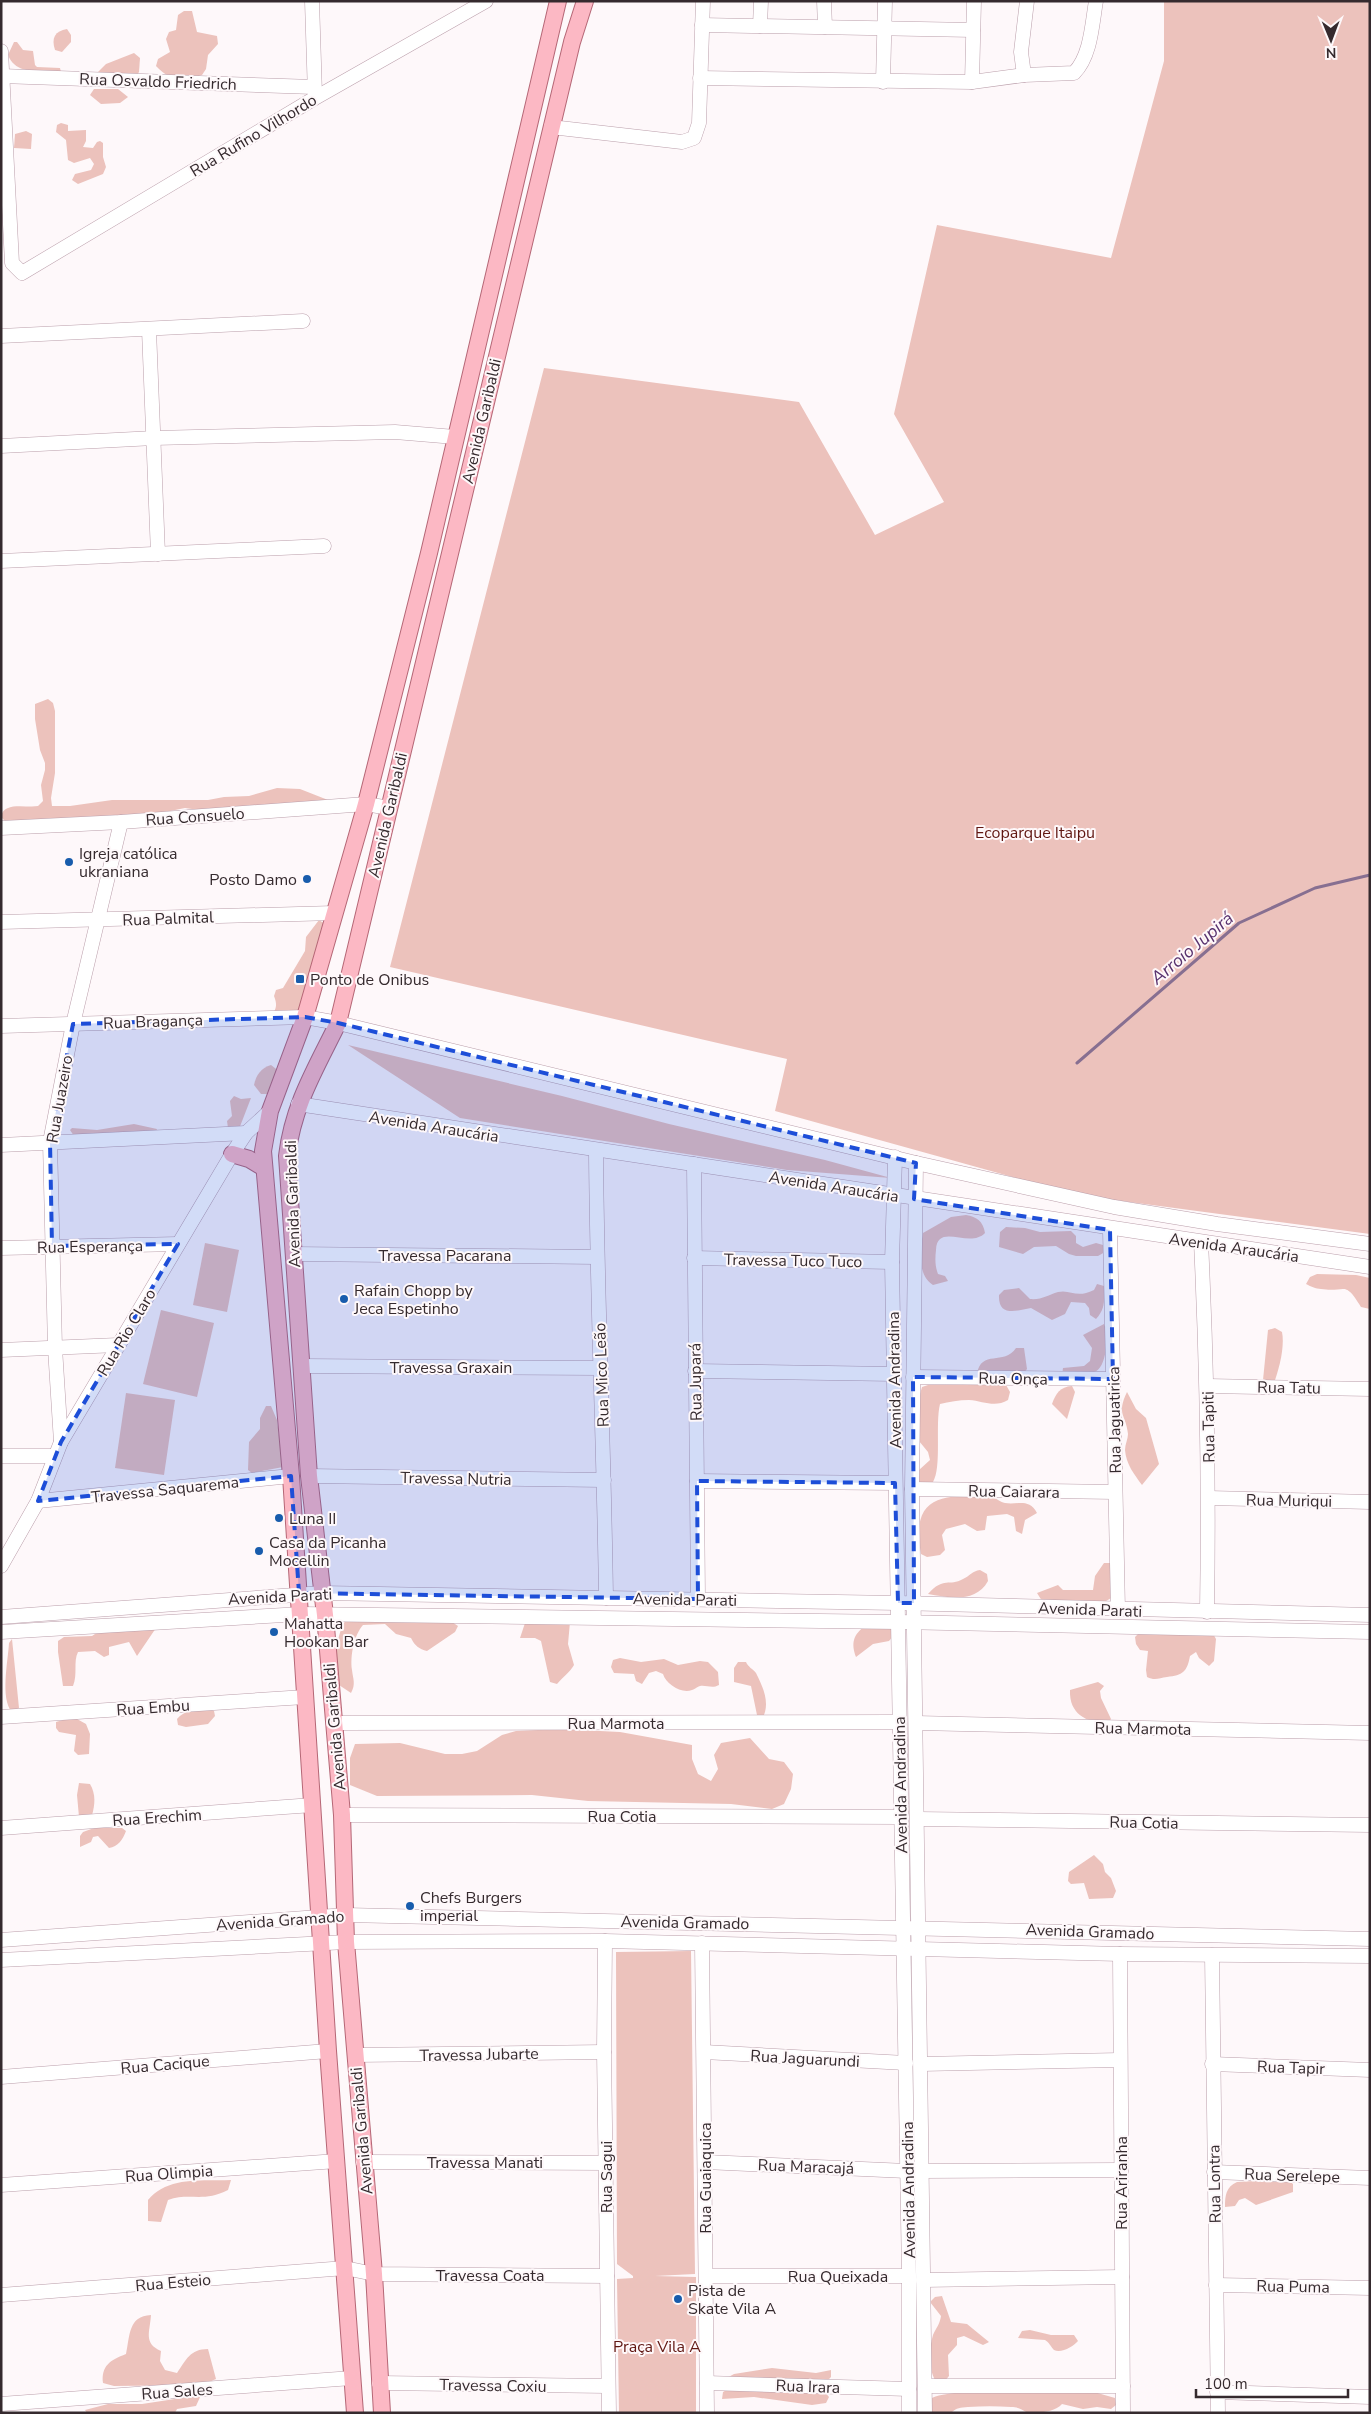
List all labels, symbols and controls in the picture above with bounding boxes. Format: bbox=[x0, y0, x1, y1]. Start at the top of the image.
north arrow bbox=[1306, 15, 1356, 65]
text: N bbox=[1326, 43, 1337, 62]
street label: Rua Osvaldo Friedrich bbox=[79, 68, 237, 96]
street label: Rua Rufino Vilhordo bbox=[186, 89, 321, 182]
street label: Avenida Garibaldi bbox=[457, 357, 507, 486]
street label: Avenida Garibaldi bbox=[363, 751, 413, 880]
street label: Rua Consuelo bbox=[145, 803, 245, 831]
park label: Ecoparque Itaipu bbox=[975, 822, 1095, 844]
place label: Igreja católica ukraniana bbox=[79, 843, 178, 883]
marker: Igreja católica ukraniana bbox=[63, 856, 75, 868]
place label: Posto Damo bbox=[209, 869, 297, 891]
marker: Posto Damo bbox=[301, 873, 313, 885]
street label: Rua Palmital bbox=[122, 906, 214, 932]
water label: Arroio Jupirá bbox=[1145, 906, 1239, 990]
place label: Ponto de Onibus bbox=[310, 969, 429, 991]
marker: Ponto de Onibus bbox=[294, 973, 306, 985]
street label: Rua Bragança bbox=[103, 1009, 203, 1035]
street label: Rua Juazeiro bbox=[41, 1053, 79, 1145]
street label: Avenida Araucária bbox=[367, 1106, 500, 1148]
street label: Avenida Garibaldi bbox=[280, 1140, 306, 1268]
street label: Avenida Araucária bbox=[767, 1166, 900, 1208]
street label: Avenida Araucária bbox=[1167, 1228, 1300, 1268]
street label: Rua Esperança bbox=[37, 1235, 143, 1259]
street label: Travessa Pacarana bbox=[379, 1245, 511, 1267]
street label: Travessa Tuco Tuco bbox=[724, 1249, 862, 1273]
place label: Rafain Chopp by Jeca Espetinho bbox=[353, 1280, 474, 1320]
street label: Rua Rio Claro bbox=[92, 1285, 162, 1380]
marker: Rafain Chopp by Jeca Espetinho bbox=[338, 1293, 350, 1305]
street label: Avenida Andradina bbox=[883, 1311, 907, 1449]
street label: Rua Mico Leão bbox=[589, 1322, 615, 1428]
street label: Rua Jupará bbox=[684, 1343, 708, 1421]
street label: Travessa Graxain bbox=[390, 1357, 512, 1379]
street label: Rua Jaguatirica bbox=[1103, 1366, 1127, 1474]
street label: Rua Onça bbox=[978, 1367, 1048, 1391]
street label: Rua Tatu bbox=[1257, 1376, 1321, 1400]
street label: Rua Tapiti bbox=[1197, 1391, 1221, 1463]
street label: Travessa Nutria bbox=[400, 1467, 512, 1491]
street label: Travessa Saquarema bbox=[90, 1471, 240, 1509]
street label: Rua Caiarara bbox=[968, 1480, 1060, 1504]
street label: Rua Muriqui bbox=[1246, 1489, 1332, 1513]
place label: Luna II bbox=[289, 1508, 336, 1530]
marker: Luna II bbox=[273, 1512, 285, 1524]
place label: Casa da Picanha Mocellin bbox=[269, 1532, 387, 1572]
marker: Casa da Picanha Mocellin bbox=[253, 1545, 265, 1557]
street label: Avenida Parati bbox=[227, 1583, 333, 1611]
street label: Avenida Parati bbox=[633, 1588, 737, 1612]
street label: Avenida Parati bbox=[1037, 1597, 1142, 1623]
place label: Mahatta Hookan Bar bbox=[284, 1613, 369, 1653]
marker: Mahatta Hookan Bar bbox=[268, 1626, 280, 1638]
street label: Avenida Garibaldi bbox=[318, 1662, 352, 1791]
street label: Rua Embu bbox=[116, 1694, 191, 1722]
street label: Rua Marmota bbox=[568, 1713, 664, 1735]
street label: Avenida Andradina bbox=[889, 1716, 913, 1854]
street label: Rua Marmota bbox=[1094, 1717, 1192, 1741]
street label: Rua Erechim bbox=[112, 1804, 203, 1832]
street label: Rua Cotia bbox=[587, 1806, 657, 1828]
street label: Rua Cotia bbox=[1109, 1811, 1179, 1835]
place label: Chefs Burgers imperial bbox=[420, 1887, 522, 1927]
marker: Chefs Burgers imperial bbox=[404, 1900, 416, 1912]
street label: Avenida Gramado bbox=[215, 1906, 345, 1936]
street label: Avenida Gramado bbox=[620, 1911, 750, 1935]
street label: Avenida Gramado bbox=[1025, 1919, 1155, 1945]
street label: Travessa Jubarte bbox=[419, 2043, 539, 2067]
street label: Rua Jaguarundi bbox=[750, 2045, 860, 2073]
street label: Rua Cacique bbox=[120, 2050, 210, 2080]
street label: Rua Tapir bbox=[1257, 2056, 1326, 2080]
street label: Avenida Garibaldi bbox=[345, 2066, 379, 2195]
street label: Avenida Andradina bbox=[897, 2121, 921, 2259]
street label: Rua Guaiaquica bbox=[695, 2122, 717, 2234]
street label: Rua Ariranha bbox=[1111, 2136, 1133, 2230]
street label: Rua Sagui bbox=[596, 2141, 618, 2213]
street label: Rua Lontra bbox=[1203, 2144, 1227, 2223]
street label: Travessa Manati bbox=[427, 2152, 543, 2174]
street label: Rua Maracajá bbox=[757, 2154, 855, 2180]
street label: Rua Olimpia bbox=[124, 2160, 214, 2188]
street label: Rua Serelepe bbox=[1244, 2163, 1340, 2189]
street label: Travessa Coata bbox=[436, 2265, 544, 2287]
street label: Rua Queixada bbox=[788, 2266, 888, 2288]
street label: Rua Esteio bbox=[134, 2269, 212, 2297]
street label: Rua Puma bbox=[1256, 2275, 1330, 2299]
place label: Pista de Skate Vila A bbox=[688, 2280, 776, 2320]
marker: Pista de Skate Vila A bbox=[672, 2293, 684, 2305]
park label: Praça Vila A bbox=[613, 2336, 701, 2358]
scale bar bbox=[1196, 2366, 1348, 2398]
street label: Travessa Coxiu bbox=[439, 2374, 547, 2398]
text: 100 m bbox=[1204, 2374, 1248, 2394]
street label: Rua Irara bbox=[775, 2375, 841, 2399]
street label: Rua Sales bbox=[141, 2379, 213, 2405]

